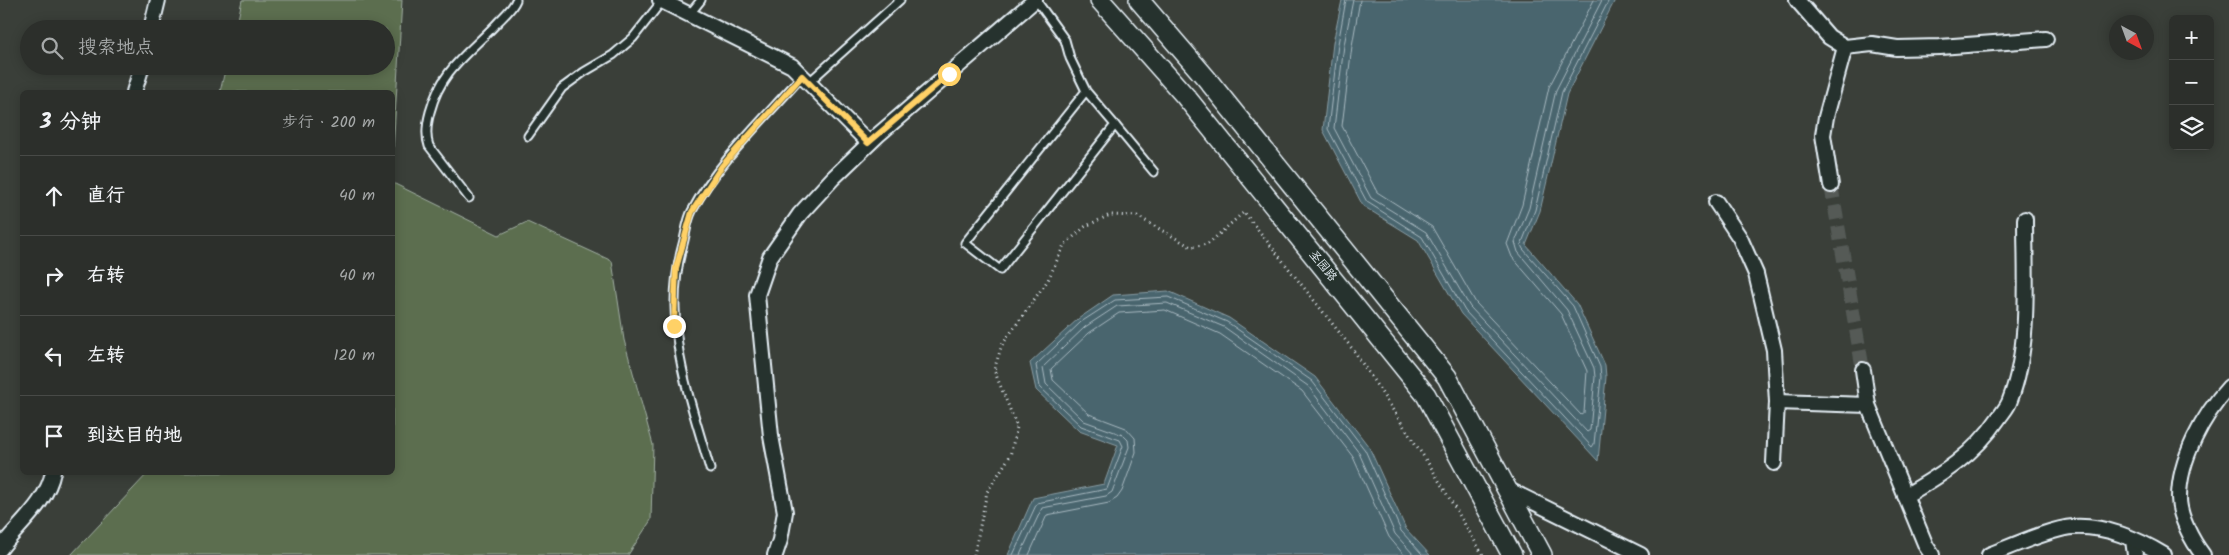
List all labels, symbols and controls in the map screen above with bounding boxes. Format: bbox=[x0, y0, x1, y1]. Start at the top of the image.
north arrow bbox=[2109, 15, 2154, 60]
map controls bbox=[2169, 15, 2214, 150]
button: + bbox=[2169, 15, 2214, 60]
search box bbox=[20, 20, 395, 75]
text: 搜索地点 bbox=[78, 33, 154, 63]
icon: search bbox=[38, 34, 66, 62]
button: − bbox=[2169, 60, 2214, 105]
route start bbox=[938, 63, 961, 86]
button: layers bbox=[2169, 105, 2214, 150]
text: 3 分钟 bbox=[40, 106, 102, 139]
text: 步行 · 200 m bbox=[282, 110, 375, 135]
text: 直行 bbox=[87, 181, 125, 211]
icon: ahead bbox=[40, 182, 68, 210]
text: 40 m bbox=[339, 183, 375, 208]
street label: 圣园路 bbox=[1304, 246, 1342, 286]
text: 右转 bbox=[87, 261, 125, 291]
icon: right bbox=[40, 262, 68, 290]
text: 40 m bbox=[339, 263, 375, 288]
route end bbox=[663, 315, 686, 338]
text: 左转 bbox=[87, 341, 125, 371]
icon: left bbox=[40, 342, 68, 370]
text: 120 m bbox=[334, 343, 375, 368]
text: 到达目的地 bbox=[87, 421, 182, 451]
icon: arrive bbox=[40, 422, 68, 450]

